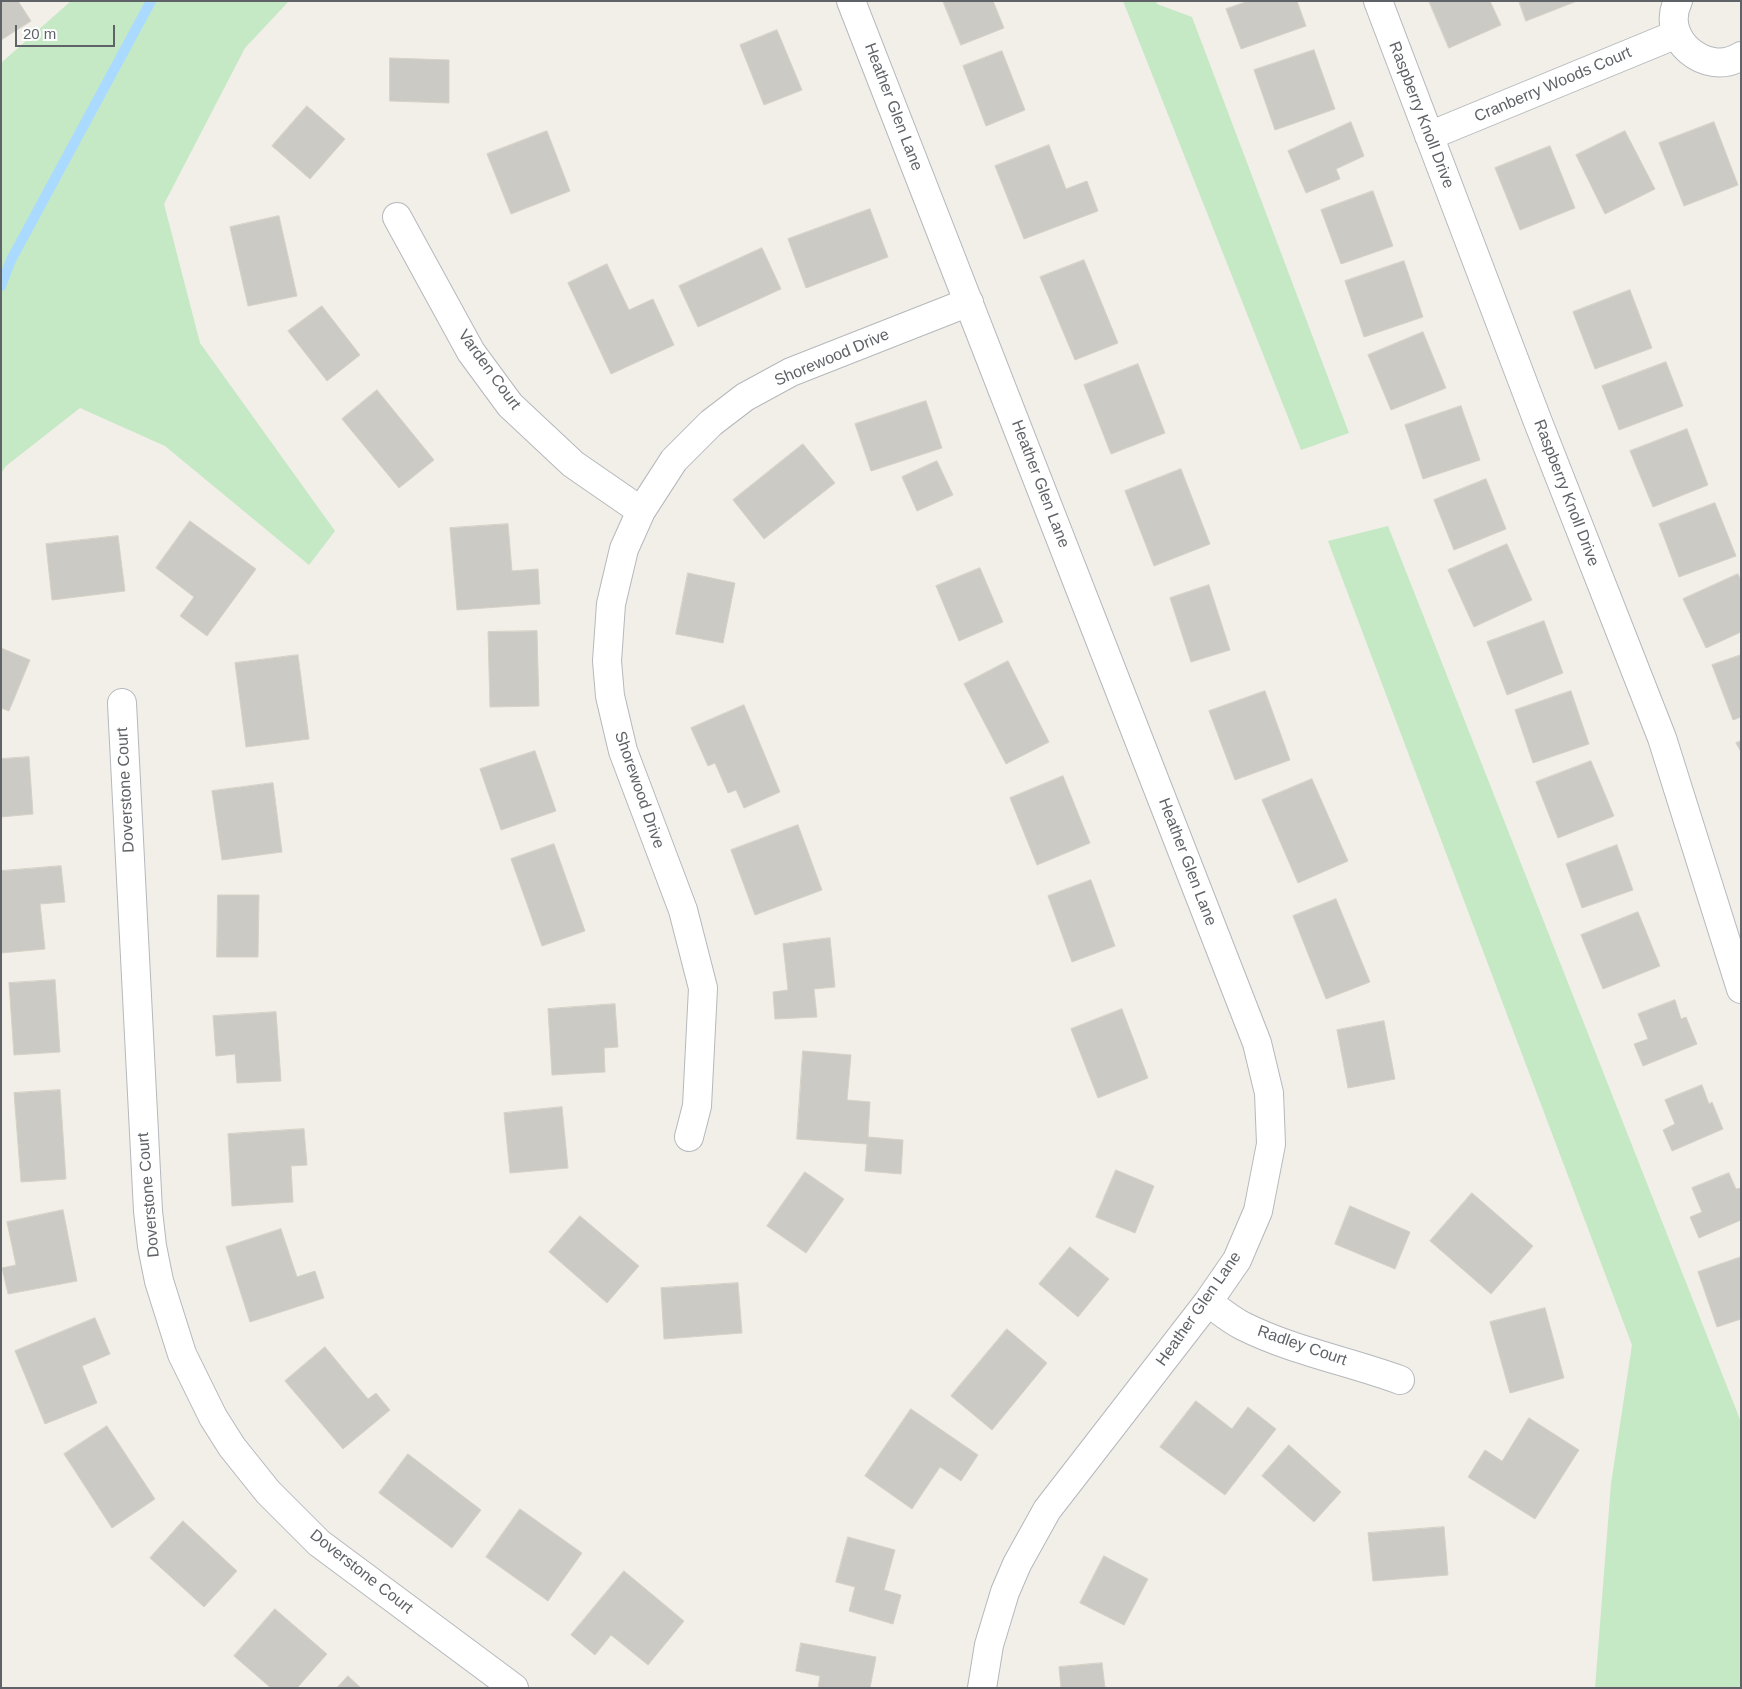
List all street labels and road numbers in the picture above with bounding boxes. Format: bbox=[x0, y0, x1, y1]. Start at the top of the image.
street label: Raspberry Knoll Drive bbox=[1384, 39, 1458, 191]
street label: Heather Glen Lane bbox=[860, 40, 926, 174]
street label: Cranberry Woods Court bbox=[1472, 43, 1634, 127]
street label: Shorewood Drive bbox=[772, 325, 892, 391]
street label: Varden Court bbox=[454, 326, 524, 414]
street label: Heather Glen Lane bbox=[1007, 417, 1073, 551]
street label: Raspberry Knoll Drive bbox=[1529, 417, 1603, 569]
street label: Doverstone Court bbox=[113, 727, 139, 853]
street label: Shorewood Drive bbox=[610, 729, 668, 851]
street label: Heather Glen Lane bbox=[1154, 795, 1220, 929]
street label: Doverstone Court bbox=[134, 1132, 164, 1258]
street label: Heather Glen Lane bbox=[1152, 1248, 1246, 1370]
street label: Radley Court bbox=[1255, 1322, 1349, 1370]
street label: Doverstone Court bbox=[306, 1526, 416, 1618]

